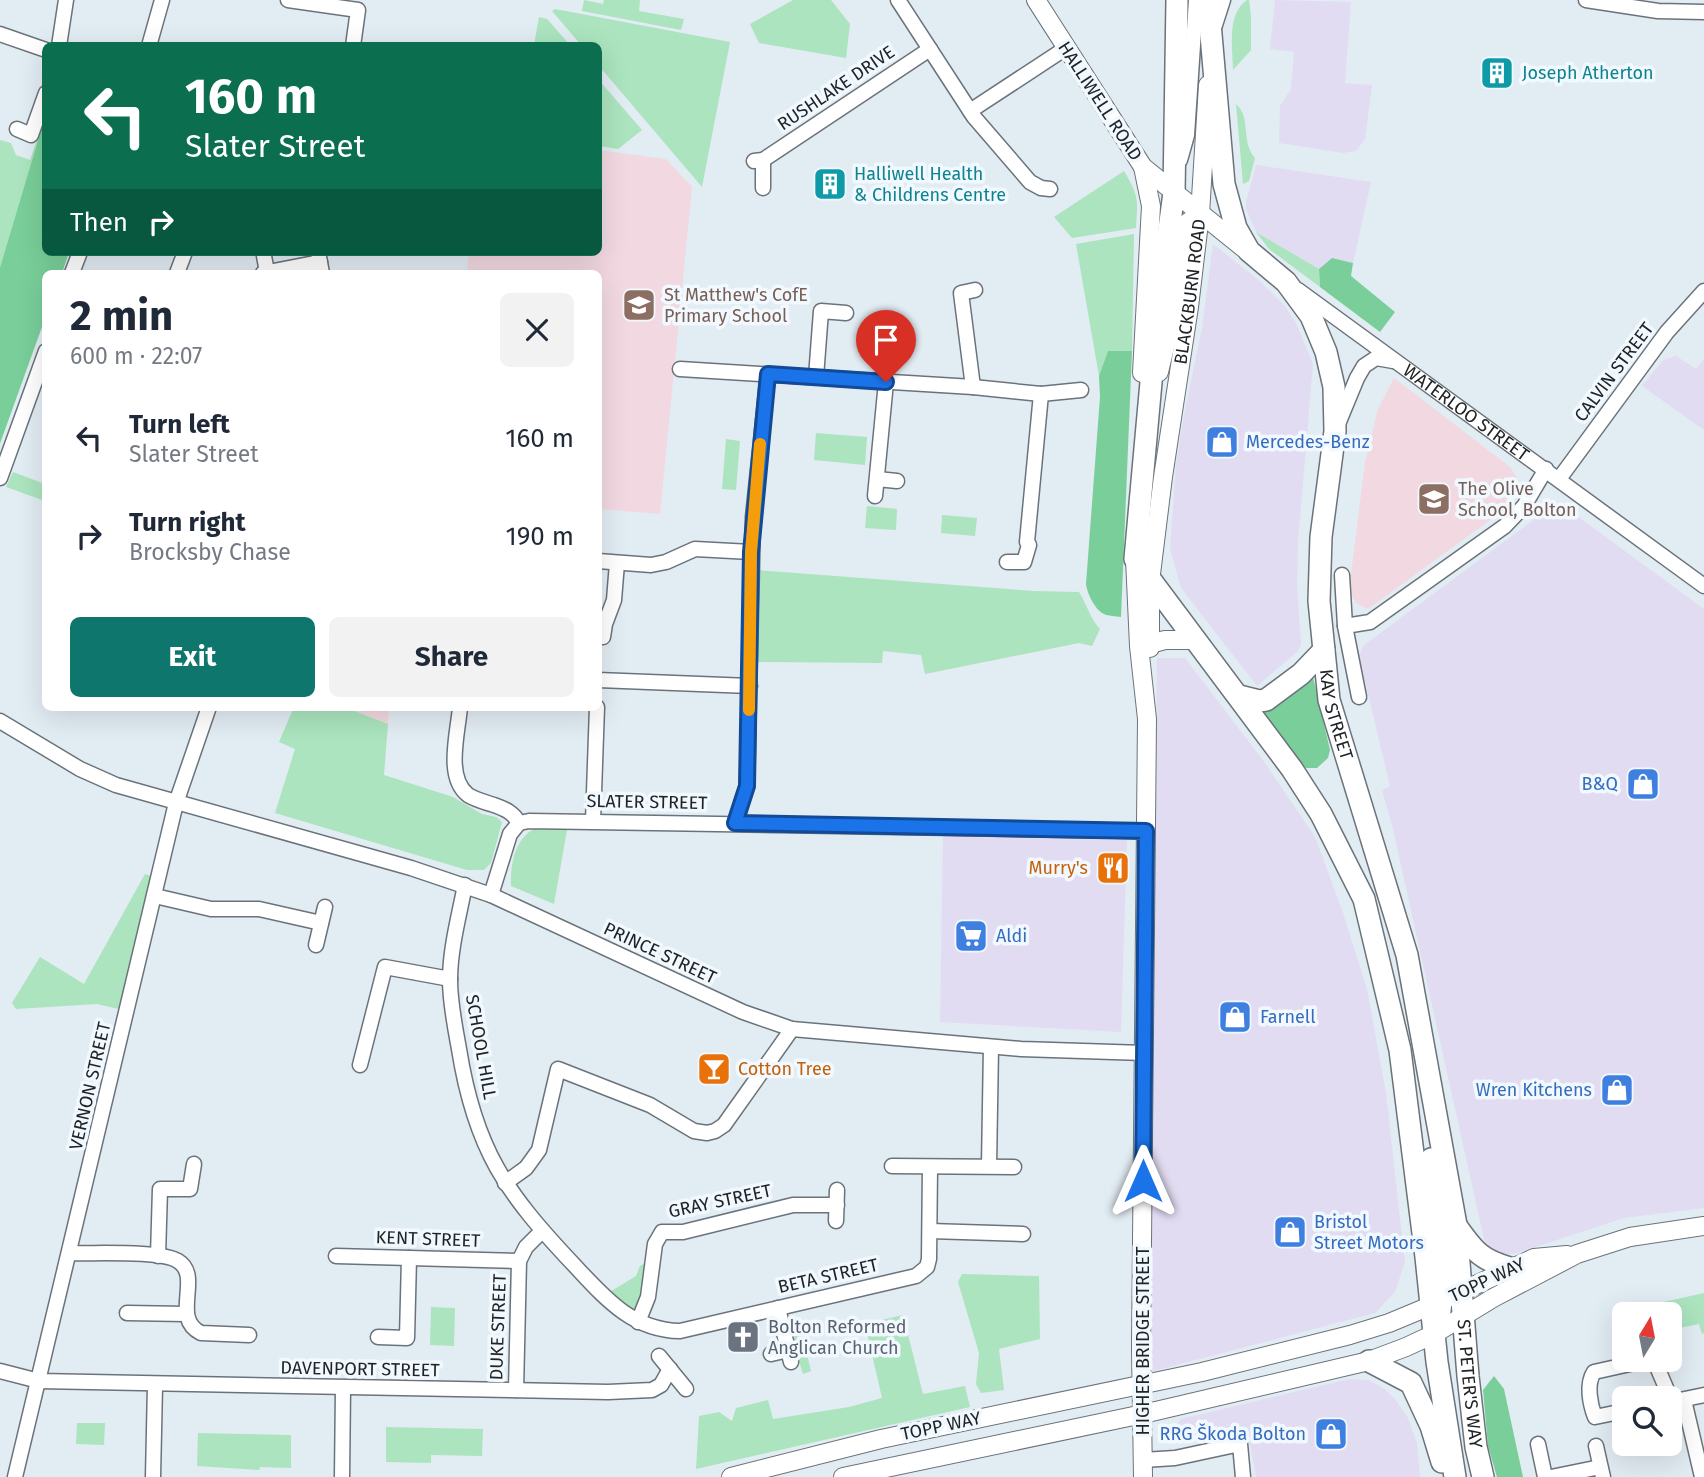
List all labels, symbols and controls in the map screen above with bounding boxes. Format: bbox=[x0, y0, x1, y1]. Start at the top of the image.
street label: HALLIWELL ROAD bbox=[1053, 37, 1147, 165]
street label: RUSHLAKE DRIVE bbox=[773, 41, 899, 135]
building icon: Joseph Atherton bbox=[1478, 54, 1516, 92]
place label: Joseph Atherton bbox=[1522, 62, 1654, 84]
text: 160 m bbox=[185, 67, 317, 126]
icon: left bbox=[70, 70, 161, 161]
text: Slater Street bbox=[185, 127, 365, 165]
place label: Halliwell Health & Childrens Centre bbox=[854, 163, 1006, 206]
building icon: Halliwell Health & Childrens Centre bbox=[811, 165, 849, 203]
icon: right bbox=[142, 203, 180, 241]
text: Then bbox=[70, 207, 128, 238]
street label: BLACKBURN ROAD bbox=[1169, 218, 1210, 366]
place label: St Matthew's CofE Primary School bbox=[664, 284, 808, 327]
school or university icon: St Matthew's CofE Primary School bbox=[620, 286, 658, 324]
text: 2 min bbox=[70, 291, 173, 341]
button: close bbox=[500, 293, 574, 367]
pin bbox=[856, 310, 916, 382]
street label: CALVIN STREET bbox=[1570, 318, 1659, 426]
icon: arrive bbox=[867, 321, 905, 359]
text: 600 m · 22:07 bbox=[70, 342, 202, 370]
street label: WATERLOO STREET bbox=[1399, 359, 1534, 466]
text: Turn left bbox=[129, 409, 230, 440]
icon: left bbox=[70, 419, 108, 457]
text: 160 m bbox=[505, 423, 574, 454]
shop icon: Mercedes-Benz bbox=[1203, 423, 1241, 461]
place label: Mercedes-Benz bbox=[1246, 431, 1370, 453]
text: Slater Street bbox=[129, 440, 259, 468]
place label: The Olive School, Bolton bbox=[1458, 478, 1576, 521]
school or university icon: The Olive School, Bolton bbox=[1415, 480, 1453, 518]
text: Turn right bbox=[129, 507, 246, 538]
icon: right bbox=[70, 517, 108, 555]
text: 190 m bbox=[505, 521, 574, 552]
text: Brocksby Chase bbox=[129, 538, 291, 566]
button: Exit bbox=[70, 617, 315, 697]
button: Share bbox=[329, 617, 574, 697]
street label: KAY STREET bbox=[1315, 668, 1358, 763]
shop icon: B&Q bbox=[1624, 765, 1662, 803]
place label: B&Q bbox=[1581, 773, 1618, 795]
street label: SLATER STREET bbox=[586, 790, 708, 814]
restaurant icon: Murry's bbox=[1094, 849, 1132, 887]
place label: Murry's bbox=[1029, 857, 1088, 879]
street label: PRINCE STREET bbox=[600, 917, 720, 989]
supermarket icon: Aldi bbox=[952, 917, 990, 955]
place label: Aldi bbox=[996, 925, 1027, 947]
street label: SCHOOL HILL bbox=[461, 993, 501, 1101]
shop icon: Farnell bbox=[1216, 998, 1254, 1036]
place label: Farnell bbox=[1260, 1006, 1315, 1028]
street label: VERNON STREET bbox=[65, 1019, 116, 1152]
bar icon: Cotton Tree bbox=[695, 1050, 733, 1088]
place label: Cotton Tree bbox=[738, 1058, 832, 1080]
shop icon: Wren Kitchens bbox=[1598, 1071, 1636, 1109]
place label: Wren Kitchens bbox=[1476, 1079, 1592, 1101]
position arrow bbox=[1106, 1144, 1180, 1218]
street label: GRAY STREET bbox=[667, 1179, 774, 1223]
place label: Bristol Street Motors bbox=[1314, 1211, 1424, 1254]
shop icon: Bristol Street Motors bbox=[1271, 1213, 1309, 1251]
street label: KENT STREET bbox=[375, 1226, 481, 1252]
street label: HIGHER BRIDGE STREET bbox=[1132, 1246, 1154, 1436]
street label: TOPP WAY bbox=[1446, 1253, 1528, 1307]
street label: BETA STREET bbox=[776, 1254, 881, 1298]
street label: DUKE STREET bbox=[485, 1273, 511, 1381]
north arrow bbox=[1612, 1302, 1682, 1372]
map controls bbox=[1612, 1302, 1682, 1456]
place label: Bolton Reformed Anglican Church bbox=[768, 1316, 907, 1359]
church icon: Bolton Reformed Anglican Church bbox=[724, 1318, 762, 1356]
street label: ST. PETER'S WAY bbox=[1453, 1318, 1487, 1449]
street label: DAVENPORT STREET bbox=[280, 1357, 440, 1381]
button: search bbox=[1612, 1386, 1682, 1456]
street label: TOPP WAY bbox=[899, 1407, 983, 1445]
shop icon: RRG Škoda Bolton bbox=[1312, 1415, 1350, 1453]
place label: RRG Škoda Bolton bbox=[1160, 1423, 1306, 1445]

